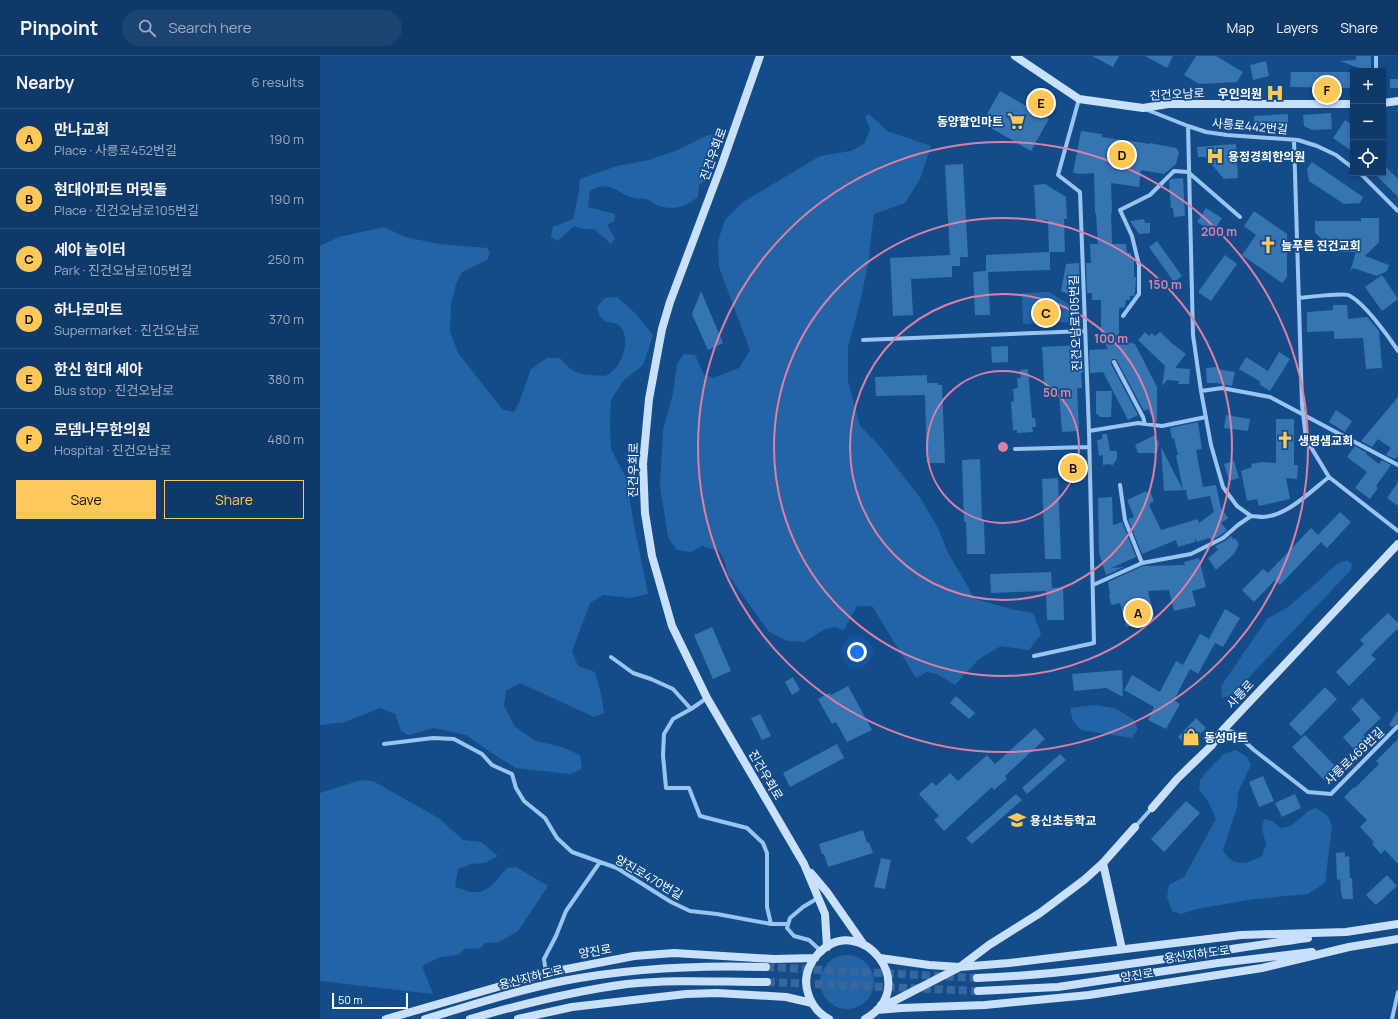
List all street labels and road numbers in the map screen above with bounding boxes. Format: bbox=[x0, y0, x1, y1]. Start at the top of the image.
street label: 진건오남로 bbox=[1149, 84, 1205, 104]
street label: 사릉로442번길 bbox=[1211, 114, 1289, 138]
street label: 진건우회로 bbox=[696, 125, 730, 183]
street label: 진건오남로105번길 bbox=[1065, 275, 1085, 371]
street label: 진건우회로 bbox=[624, 442, 642, 498]
street label: 사릉로 bbox=[1222, 676, 1258, 712]
street label: 사릉로469번길 bbox=[1320, 723, 1388, 789]
street label: 진건우회로 bbox=[745, 747, 787, 803]
street label: 양진로470번길 bbox=[612, 851, 686, 903]
street label: 양진로 bbox=[577, 940, 613, 962]
street label: 용신지하도로 bbox=[1163, 941, 1231, 967]
street label: 용신지하도로 bbox=[497, 961, 565, 993]
street label: 양진로 bbox=[1119, 964, 1155, 986]

